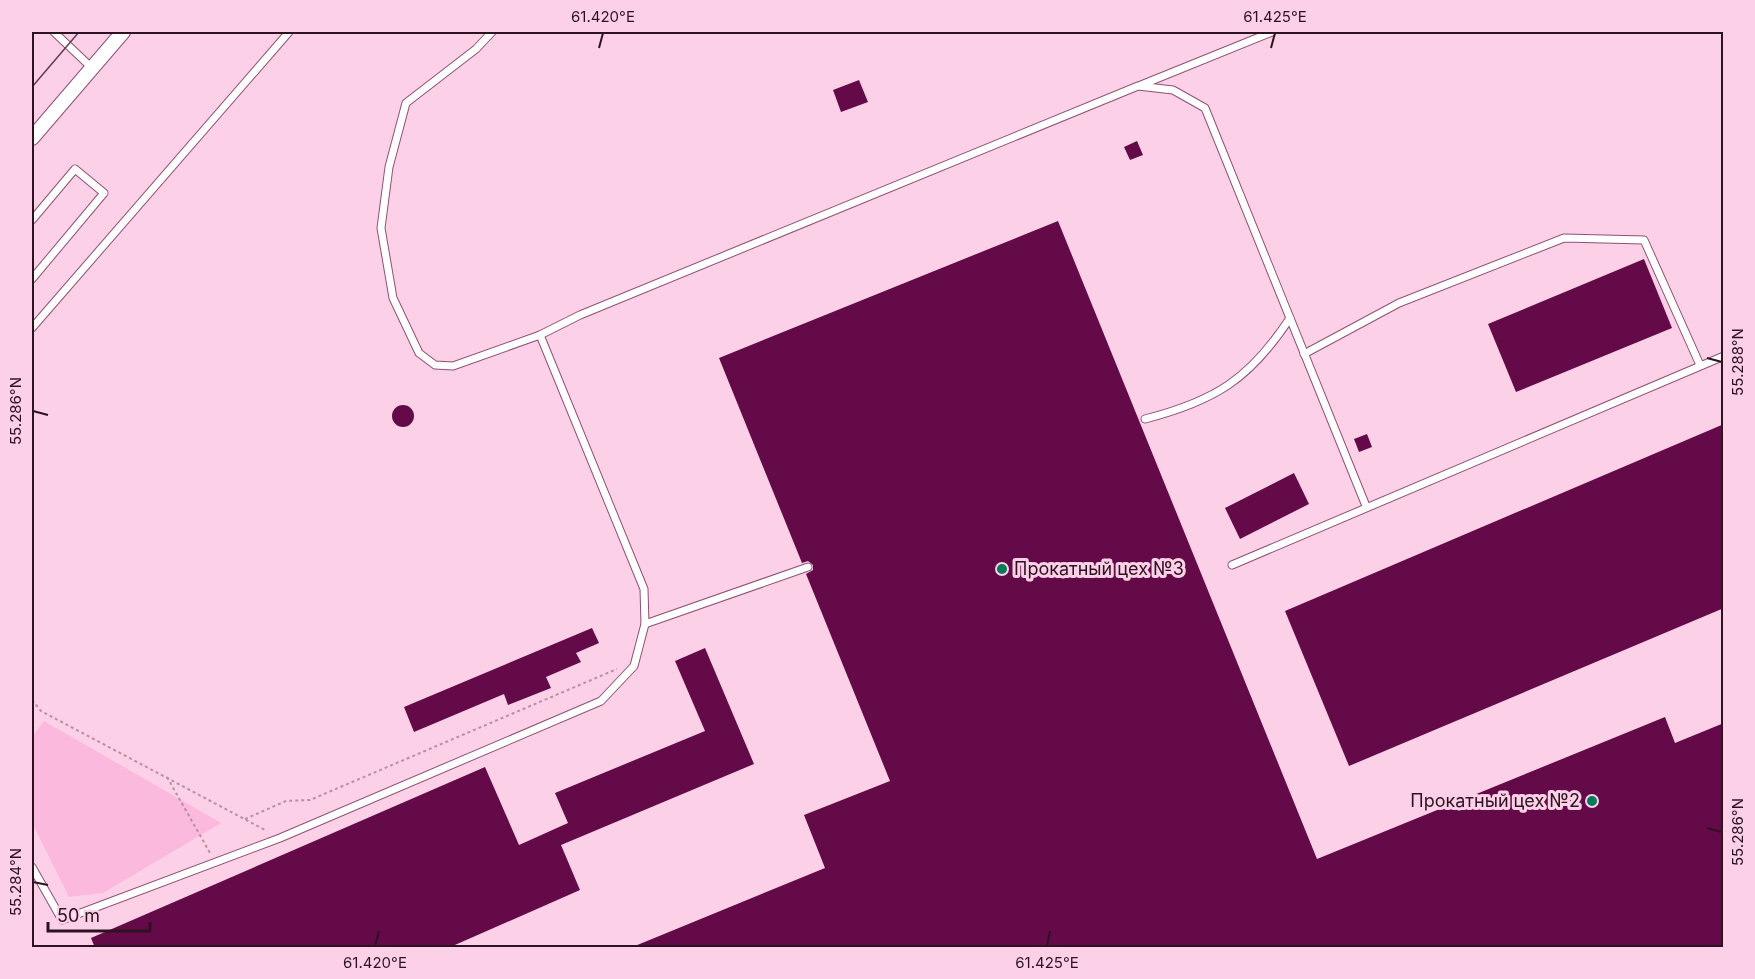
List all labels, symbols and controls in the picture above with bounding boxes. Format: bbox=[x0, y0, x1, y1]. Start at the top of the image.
text: 61.420°E bbox=[571, 7, 635, 26]
text: 61.425°E bbox=[1243, 7, 1307, 26]
text: 55.288°N bbox=[1728, 328, 1747, 396]
text: 55.286°N bbox=[6, 377, 25, 445]
place label: Прокатный цех №3 bbox=[1014, 558, 1184, 579]
marker: Прокатный цех №3 bbox=[995, 562, 1009, 576]
place label: Прокатный цех №2 bbox=[1410, 790, 1580, 811]
marker: Прокатный цех №2 bbox=[1585, 794, 1599, 808]
text: 55.286°N bbox=[1728, 798, 1747, 866]
text: 55.284°N bbox=[6, 848, 25, 916]
scale bar bbox=[48, 895, 150, 933]
text: 50 m bbox=[57, 905, 100, 926]
text: 61.420°E bbox=[343, 953, 407, 972]
text: 61.425°E bbox=[1015, 953, 1079, 972]

